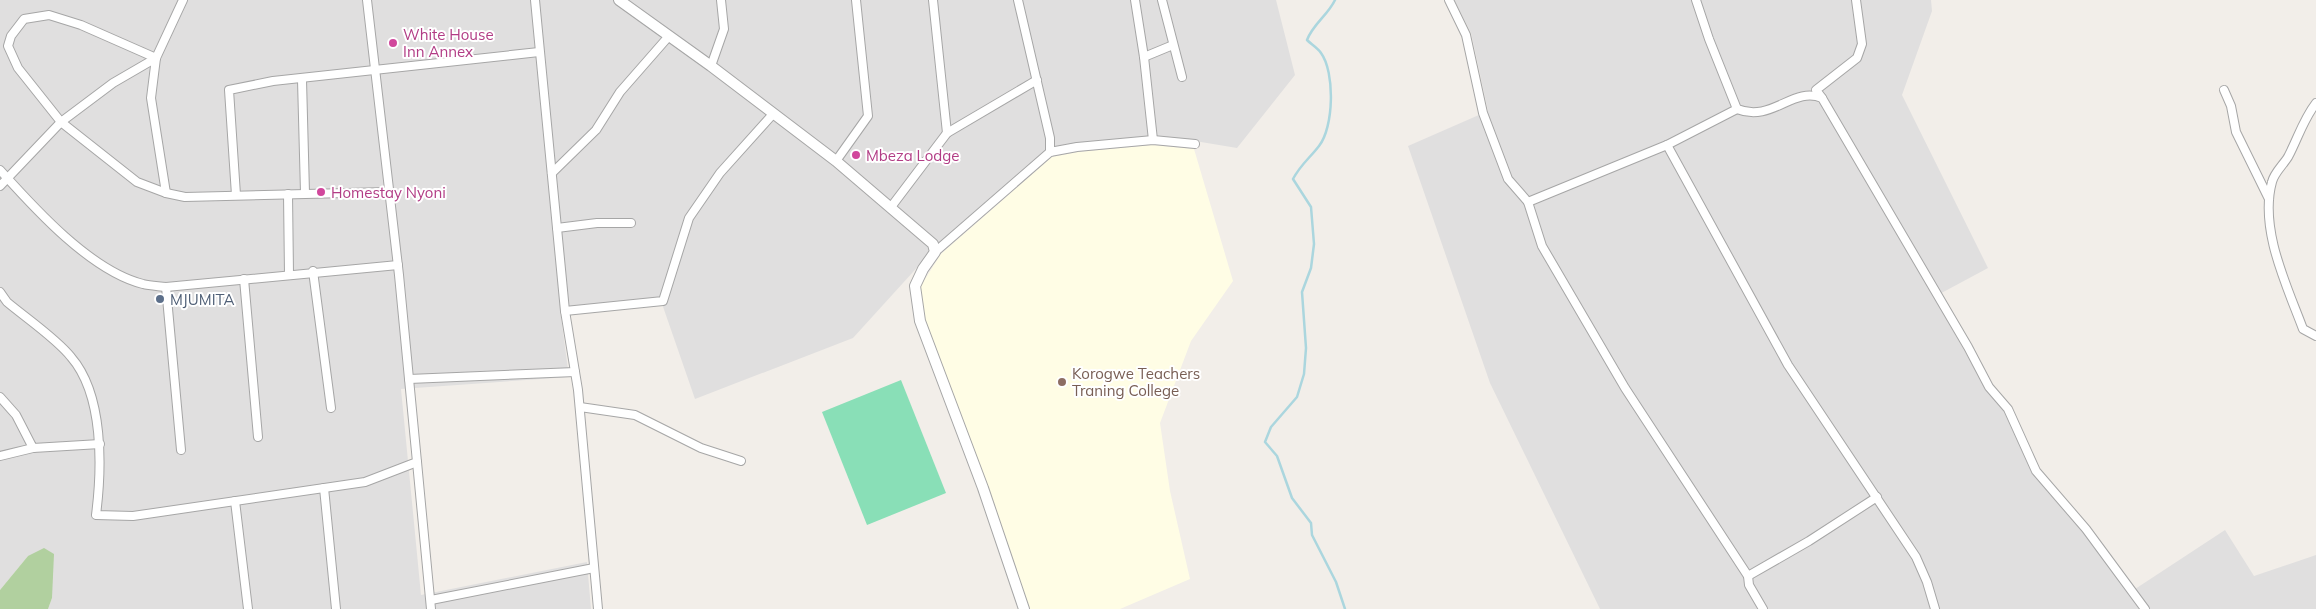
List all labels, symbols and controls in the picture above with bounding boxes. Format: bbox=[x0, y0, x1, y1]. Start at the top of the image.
place label: White House Inn Annex bbox=[403, 25, 494, 61]
marker: White House Inn Annex bbox=[387, 37, 399, 49]
place label: Mbeza Lodge bbox=[866, 146, 960, 165]
marker: Mbeza Lodge bbox=[850, 149, 862, 161]
place label: Homestay Nyoni bbox=[331, 183, 446, 202]
marker: Homestay Nyoni bbox=[315, 186, 327, 198]
place label: MJUMITA bbox=[170, 290, 234, 309]
marker: MJUMITA bbox=[154, 293, 166, 305]
place label: Korogwe Teachers Traning College bbox=[1072, 364, 1200, 400]
marker: Korogwe Teachers Traning College bbox=[1056, 376, 1068, 388]

